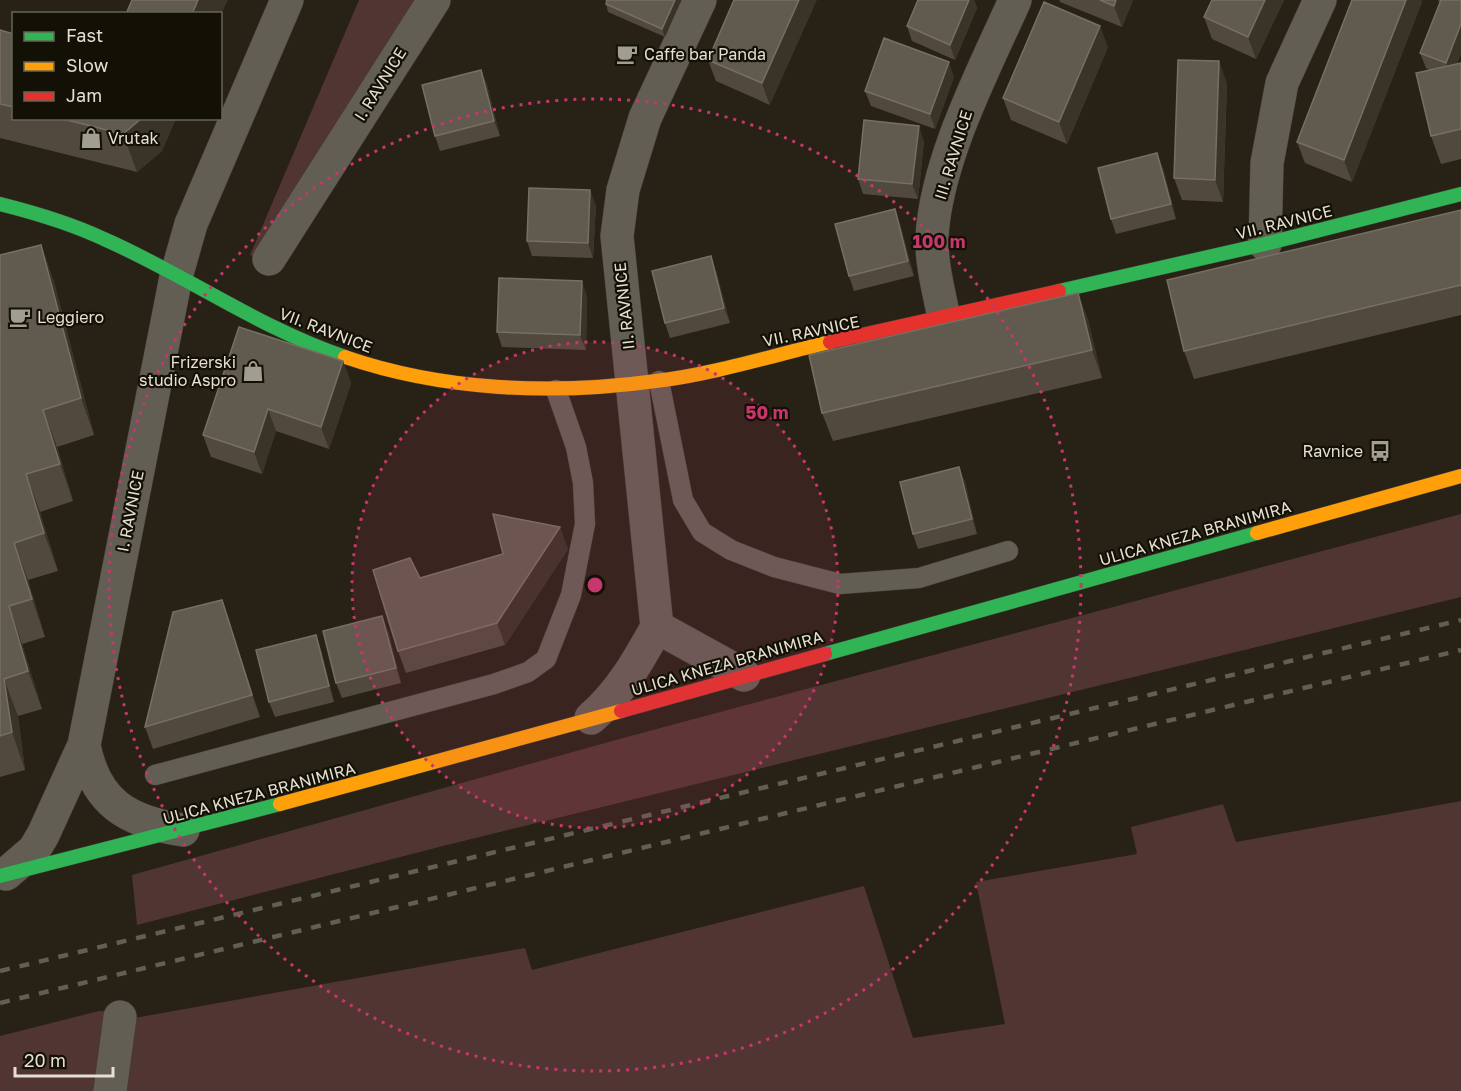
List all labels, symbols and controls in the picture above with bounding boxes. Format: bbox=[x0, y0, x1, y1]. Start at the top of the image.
legend bbox=[12, 12, 222, 120]
text: Fast bbox=[66, 24, 103, 46]
cafe icon: Caffe bar Panda bbox=[615, 42, 639, 66]
street label: I. RAVNICE bbox=[350, 44, 410, 124]
place label: Caffe bar Panda bbox=[644, 44, 766, 64]
text: Slow bbox=[66, 54, 109, 76]
text: Jam bbox=[66, 84, 102, 106]
street label: III. RAVNICE bbox=[930, 108, 976, 202]
shop icon: Vrutak bbox=[79, 126, 103, 150]
place label: Vrutak bbox=[108, 128, 158, 148]
street label: VII. RAVNICE bbox=[1234, 200, 1334, 244]
text: 100 m bbox=[913, 230, 965, 252]
street label: II. RAVNICE bbox=[609, 261, 639, 351]
street label: VII. RAVNICE bbox=[277, 303, 375, 357]
cafe icon: Leggiero bbox=[8, 305, 32, 329]
place label: Leggiero bbox=[37, 307, 104, 327]
street label: VII. RAVNICE bbox=[761, 311, 861, 351]
place label: Frizerski studio Aspro bbox=[139, 352, 236, 390]
shop icon: Frizerski studio Aspro bbox=[241, 359, 265, 383]
text: 50 m bbox=[746, 401, 788, 423]
bus stop icon: Ravnice bbox=[1368, 439, 1392, 463]
place label: Ravnice bbox=[1302, 441, 1363, 461]
street label: I. RAVNICE bbox=[112, 469, 148, 553]
street label: ULICA KNEZA BRANIMIRA bbox=[1097, 496, 1293, 570]
centre of rings bbox=[585, 575, 605, 595]
street label: ULICA KNEZA BRANIMIRA bbox=[629, 626, 825, 700]
street label: ULICA KNEZA BRANIMIRA bbox=[161, 758, 358, 828]
scale bar bbox=[15, 1040, 112, 1078]
text: 20 m bbox=[24, 1049, 66, 1071]

